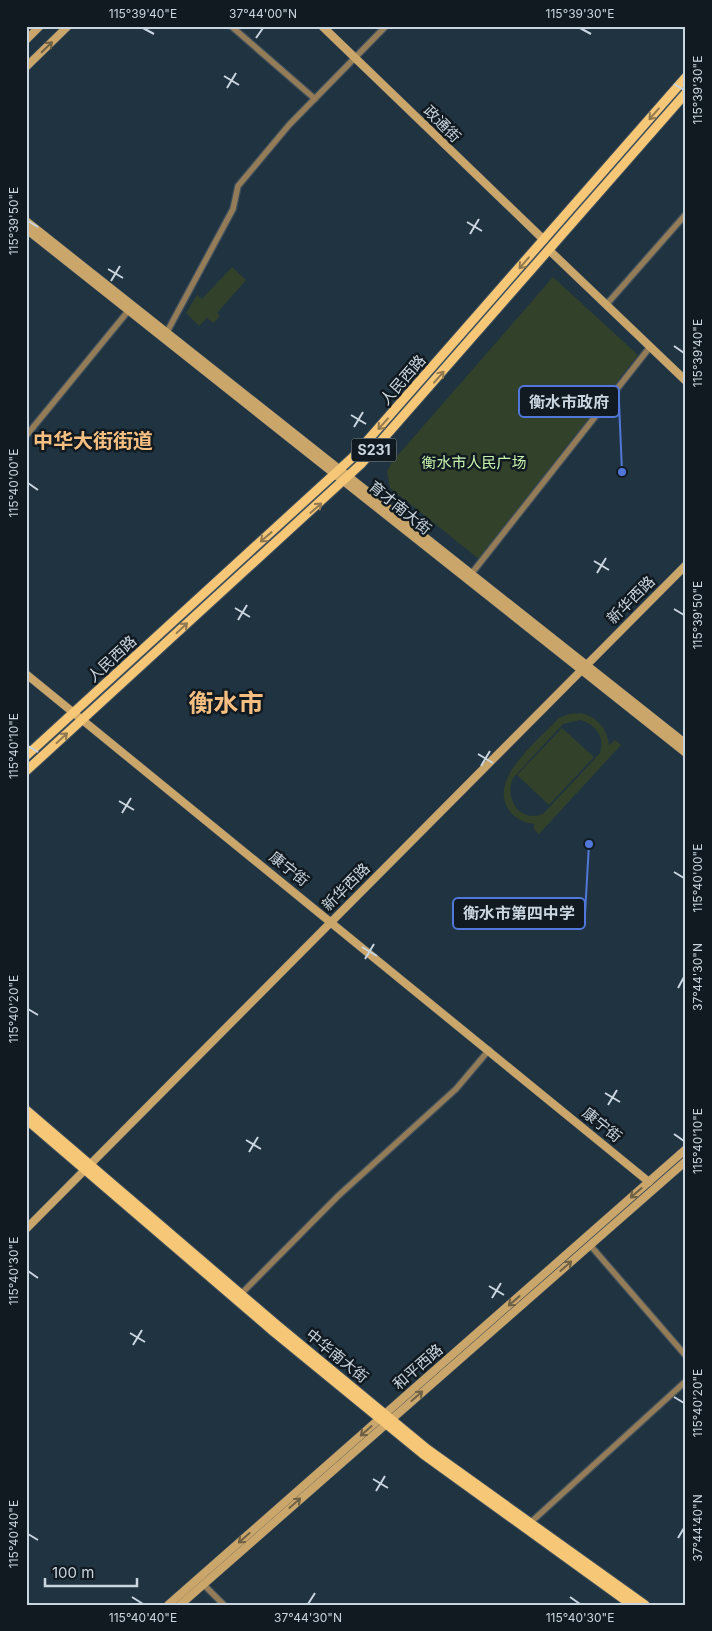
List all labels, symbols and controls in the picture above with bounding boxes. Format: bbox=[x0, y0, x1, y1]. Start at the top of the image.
text: 115°39'40"E bbox=[109, 6, 177, 21]
text: 37°44'00"N bbox=[229, 6, 297, 21]
text: 115°39'30"E bbox=[546, 6, 614, 21]
one-way arrow bbox=[41, 41, 53, 53]
text: 115°39'30"E bbox=[690, 56, 705, 124]
street label: 政通街 bbox=[420, 101, 465, 146]
one-way arrow bbox=[648, 107, 660, 120]
text: 115°39'50"E bbox=[6, 187, 21, 255]
one-way arrow bbox=[518, 256, 530, 269]
text: 115°39'40"E bbox=[690, 319, 705, 387]
street label: 人民西路 bbox=[376, 351, 429, 409]
one-way arrow bbox=[433, 371, 444, 384]
callout: 衡水市政府 bbox=[519, 386, 619, 417]
text: 衡水市政府 bbox=[529, 392, 609, 412]
one-way arrow bbox=[377, 418, 388, 431]
district label: 中华大街街道 bbox=[33, 429, 153, 453]
road number: S231 bbox=[352, 438, 396, 462]
text: 115°40'00"E bbox=[6, 449, 21, 517]
park label: 衡水市人民广场 bbox=[421, 453, 527, 472]
street label: 育才南大街 bbox=[365, 477, 435, 539]
one-way arrow bbox=[309, 502, 322, 514]
one-way arrow bbox=[259, 531, 272, 543]
street label: 新华西路 bbox=[603, 572, 659, 628]
text: 115°39'50"E bbox=[690, 581, 705, 649]
one-way arrow bbox=[175, 622, 188, 634]
street label: 人民西路 bbox=[83, 631, 140, 686]
district label: 衡水市 bbox=[188, 688, 264, 718]
text: 115°40'10"E bbox=[6, 713, 21, 779]
one-way arrow bbox=[56, 732, 68, 744]
text: 115°40'00"E bbox=[690, 844, 705, 912]
street label: 康宁街 bbox=[266, 847, 313, 890]
street label: 新华西路 bbox=[318, 859, 374, 915]
callout: 衡水市第四中学 bbox=[453, 898, 585, 929]
text: 衡水市第四中学 bbox=[463, 903, 575, 923]
text: 37°44'30"N bbox=[690, 943, 705, 1011]
text: 115°40'20"E bbox=[6, 975, 21, 1043]
street label: 康宁街 bbox=[579, 1103, 626, 1146]
text: 115°40'10"E bbox=[690, 1108, 705, 1174]
one-way arrow bbox=[630, 1187, 643, 1198]
text: 115°40'30"E bbox=[6, 1237, 21, 1305]
one-way arrow bbox=[559, 1260, 572, 1272]
one-way arrow bbox=[508, 1295, 521, 1306]
street label: 中华南大街 bbox=[302, 1325, 372, 1387]
street label: 和平西路 bbox=[389, 1340, 447, 1393]
text: 115°40'20"E bbox=[690, 1369, 705, 1437]
one-way arrow bbox=[411, 1390, 424, 1402]
one-way arrow bbox=[359, 1425, 372, 1437]
text: 37°44'40"N bbox=[690, 1494, 705, 1562]
one-way arrow bbox=[288, 1498, 301, 1509]
text: 115°40'40"E bbox=[6, 1500, 21, 1568]
one-way arrow bbox=[237, 1533, 250, 1544]
scale bar bbox=[45, 1556, 138, 1588]
text: 100 m bbox=[52, 1563, 94, 1582]
text: 115°40'40"E bbox=[109, 1610, 177, 1625]
text: 37°44'30"N bbox=[274, 1610, 342, 1625]
text: 115°40'30"E bbox=[546, 1610, 614, 1625]

